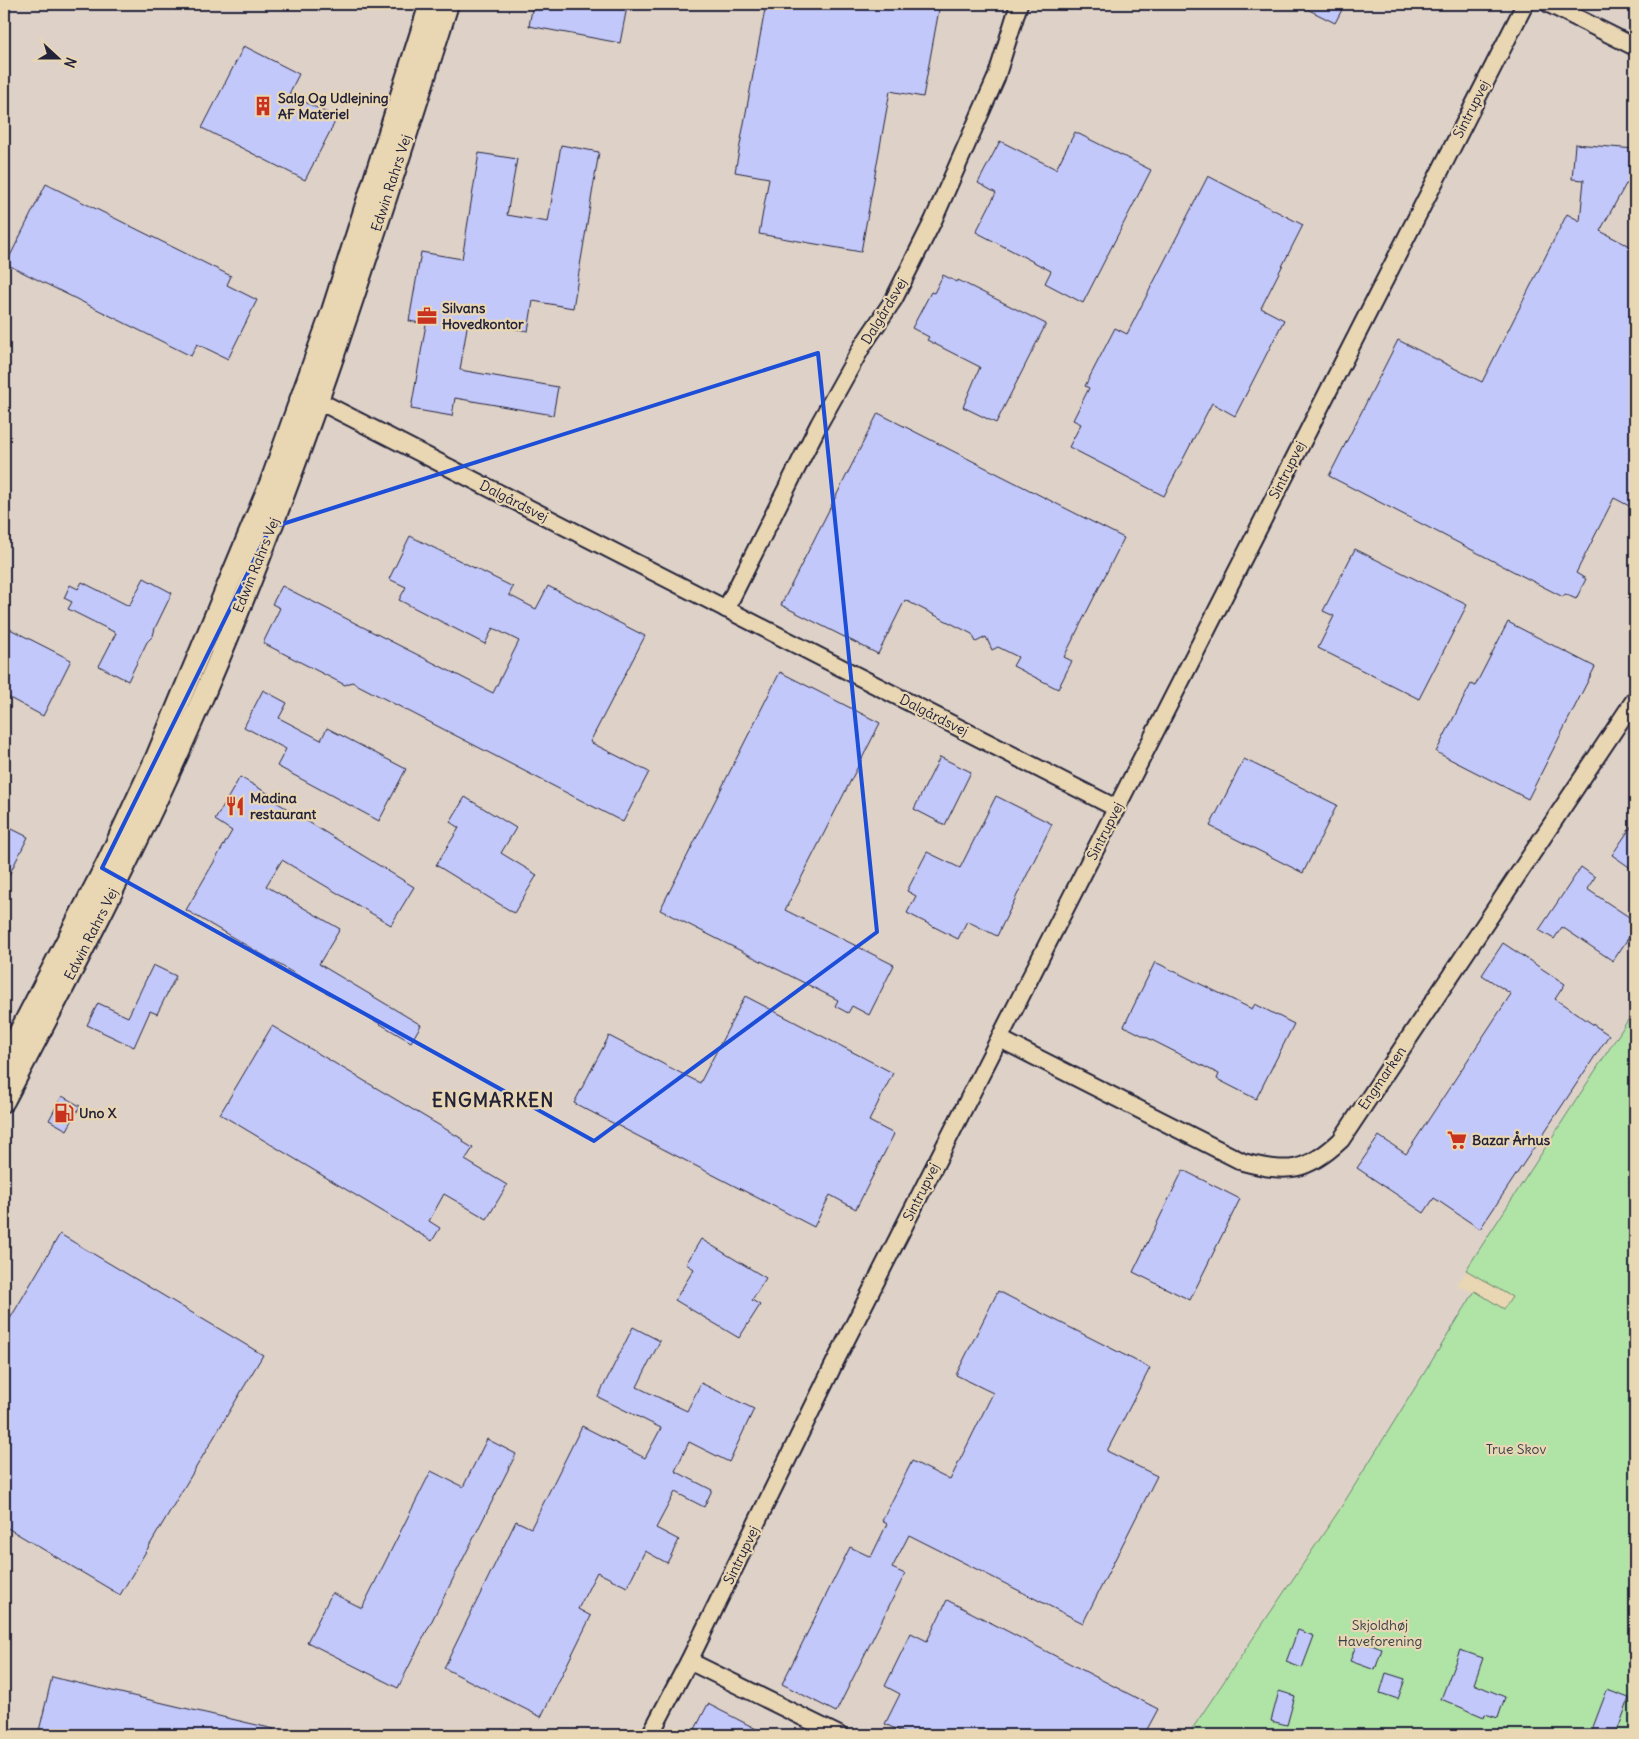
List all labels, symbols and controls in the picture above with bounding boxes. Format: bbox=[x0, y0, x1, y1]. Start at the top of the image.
north arrow bbox=[32, 32, 82, 82]
text: N bbox=[60, 55, 80, 70]
street label: Sintrupvej bbox=[1449, 77, 1493, 141]
place label: Salg Og Udlejning AF Materiel bbox=[278, 89, 389, 123]
building icon: Salg Og Udlejning AF Materiel bbox=[252, 95, 274, 117]
street label: Edwin Rahrs Vej bbox=[367, 132, 415, 234]
street label: Dalgårdsvej bbox=[857, 274, 911, 348]
place label: Silvans Hovedkontor bbox=[442, 299, 524, 333]
office icon: Silvans Hovedkontor bbox=[416, 305, 438, 327]
street label: Sintrupvej bbox=[1265, 438, 1309, 502]
street label: Dalgårdsvej bbox=[477, 476, 551, 526]
street label: Edwin Rahrs Vej bbox=[229, 515, 283, 615]
street label: Dalgårdsvej bbox=[897, 690, 971, 740]
place label: Madina restaurant bbox=[250, 789, 317, 823]
restaurant icon: Madina restaurant bbox=[224, 795, 246, 817]
street label: Sintrupvej bbox=[1083, 799, 1127, 863]
street label: Edwin Rahrs Vej bbox=[60, 885, 122, 983]
street label: Engmarken bbox=[1354, 1043, 1410, 1113]
district label: ENGMARKEN bbox=[432, 1088, 554, 1112]
fuel station icon: Uno X bbox=[53, 1102, 75, 1124]
place label: Uno X bbox=[79, 1104, 117, 1122]
supermarket icon: Bazar Århus bbox=[1446, 1129, 1468, 1151]
place label: Bazar Århus bbox=[1472, 1130, 1551, 1149]
street label: Sintrupvej bbox=[899, 1160, 943, 1224]
park label: True Skov bbox=[1486, 1440, 1546, 1458]
street label: Sintrupvej bbox=[719, 1523, 763, 1587]
park label: Skjoldhøj Haveforening bbox=[1338, 1616, 1422, 1650]

